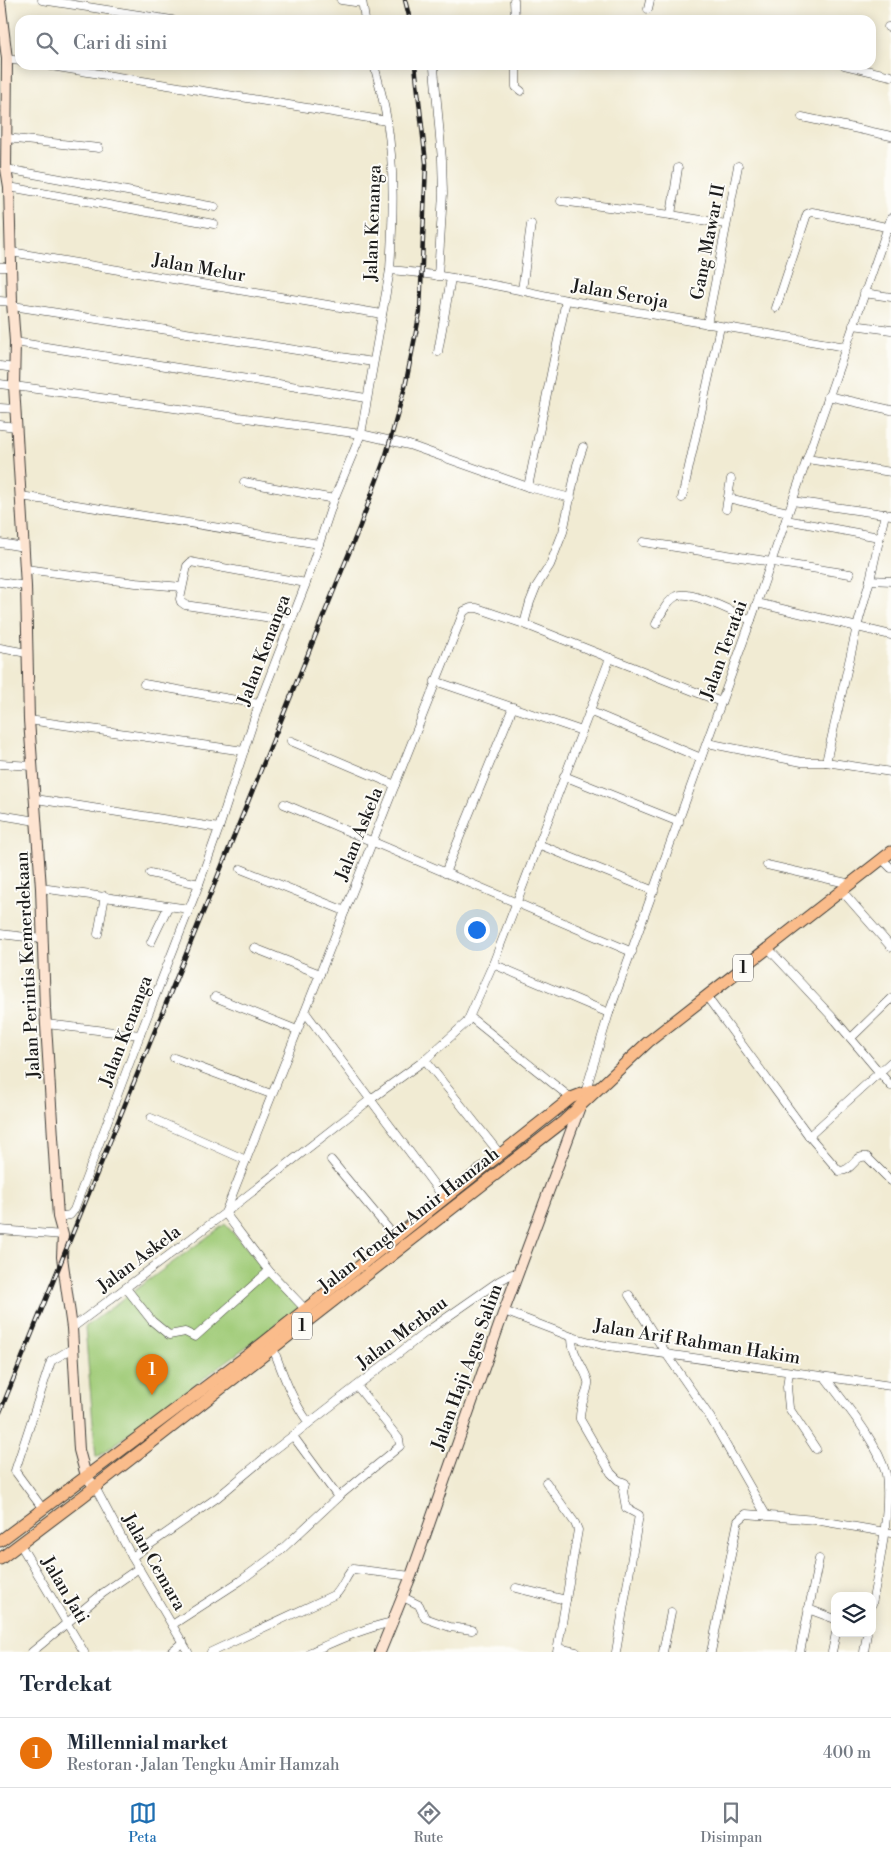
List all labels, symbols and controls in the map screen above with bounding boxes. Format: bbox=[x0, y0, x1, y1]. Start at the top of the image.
search box bbox=[15, 15, 876, 70]
icon: search bbox=[33, 29, 61, 57]
text: Cari di sini bbox=[73, 31, 168, 55]
street label: Jalan Kenanga bbox=[359, 163, 387, 283]
street label: Gang Mawar II bbox=[685, 182, 731, 302]
street label: Jalan Melur bbox=[150, 248, 247, 288]
street label: Jalan Seroja bbox=[569, 274, 671, 314]
street label: Jalan Kenanga bbox=[232, 591, 296, 710]
street label: Jalan Teratai bbox=[695, 597, 753, 704]
street label: Jalan Askela bbox=[329, 783, 388, 885]
street label: Jalan Perintis Kemerdekaan bbox=[11, 851, 45, 1080]
your location bbox=[464, 917, 490, 943]
road number: 1 bbox=[733, 954, 753, 981]
street label: Jalan Kenanga bbox=[94, 972, 158, 1091]
street label: Jalan Tengku Amir Hamzah bbox=[313, 1142, 504, 1298]
street label: Jalan Askela bbox=[92, 1220, 186, 1298]
street label: Jalan Haji Agus Salim bbox=[426, 1281, 508, 1454]
street label: Jalan Merbau bbox=[351, 1291, 453, 1375]
road number: 1 bbox=[292, 1312, 312, 1340]
street label: Jalan Arif Rahman Hakim bbox=[591, 1314, 802, 1370]
pin: 1 bbox=[136, 1354, 168, 1395]
street label: Jalan Cemara bbox=[116, 1508, 192, 1616]
street label: Jalan Jati bbox=[35, 1551, 94, 1628]
map controls bbox=[831, 1592, 876, 1637]
button: layers bbox=[831, 1592, 876, 1637]
text: Terdekat bbox=[20, 1672, 111, 1698]
text: Millennial market bbox=[67, 1731, 228, 1755]
text: 1 bbox=[32, 1743, 40, 1763]
text: 400 m bbox=[823, 1743, 871, 1763]
text: Restoran · Jalan Tengku Amir Hamzah bbox=[67, 1755, 340, 1775]
tab: Peta bbox=[129, 1799, 157, 1847]
tab: Rute bbox=[414, 1799, 443, 1847]
tab: Disimpan bbox=[700, 1799, 762, 1847]

